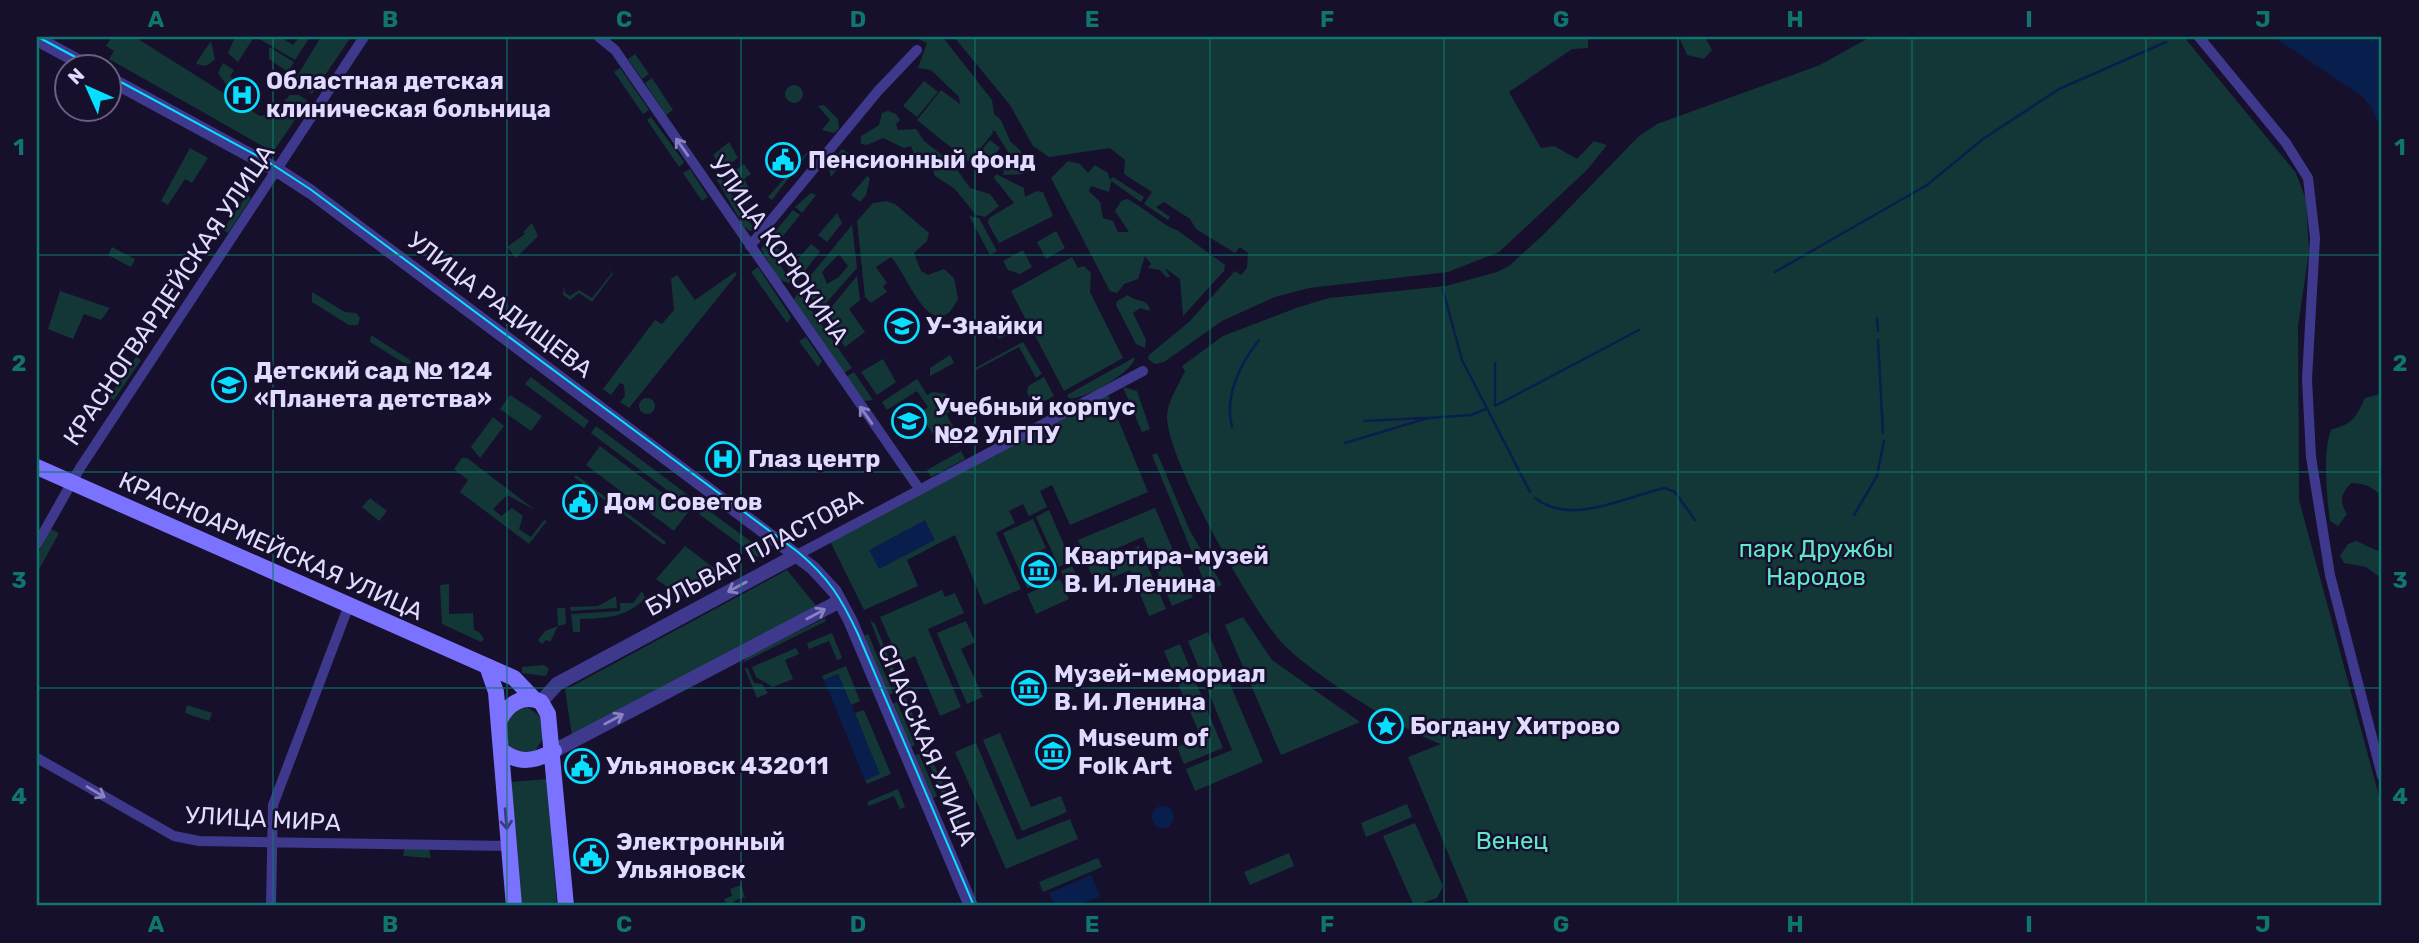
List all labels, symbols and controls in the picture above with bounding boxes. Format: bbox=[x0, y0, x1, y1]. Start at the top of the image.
text: A bbox=[148, 5, 165, 33]
text: B bbox=[382, 5, 398, 33]
text: C bbox=[616, 5, 632, 33]
text: D bbox=[850, 5, 866, 33]
text: E bbox=[1085, 5, 1099, 33]
text: F bbox=[1320, 5, 1334, 33]
text: G bbox=[1553, 5, 1569, 33]
text: H bbox=[1786, 5, 1804, 33]
text: I bbox=[2025, 5, 2033, 33]
text: J bbox=[2255, 5, 2271, 33]
north arrow bbox=[52, 52, 122, 122]
text: N bbox=[63, 63, 89, 89]
place label: Областная детская клиническая больница bbox=[266, 67, 551, 123]
hospital icon: Областная детская клиническая больница bbox=[223, 76, 261, 114]
text: 1 bbox=[13, 133, 25, 161]
text: 1 bbox=[2394, 133, 2406, 161]
one-way arrow bbox=[675, 137, 689, 157]
street label: КРАСНОГВАРДЕЙСКАЯ УЛИЦА bbox=[58, 139, 280, 451]
public building icon: Пенсионный фонд bbox=[764, 141, 802, 179]
place label: Пенсионный фонд bbox=[808, 146, 1036, 174]
street label: УЛИЦА КОРЮКИНА bbox=[704, 151, 854, 349]
street label: УЛИЦА РАДИЩЕВА bbox=[402, 226, 598, 384]
school or university icon: У-Знайки bbox=[883, 307, 921, 345]
place label: У-Знайки bbox=[926, 312, 1043, 340]
text: 2 bbox=[12, 349, 26, 377]
text: 2 bbox=[2393, 349, 2407, 377]
place label: Детский сад № 124 «Планета детства» bbox=[254, 357, 492, 413]
school or university icon: Детский сад № 124 «Планета детства» bbox=[210, 366, 248, 404]
place label: Учебный корпус №2 УлГПУ bbox=[934, 393, 1135, 449]
school or university icon: Учебный корпус №2 УлГПУ bbox=[890, 402, 928, 440]
one-way arrow bbox=[859, 406, 873, 425]
hospital icon: Глаз центр bbox=[704, 440, 742, 478]
place label: Глаз центр bbox=[748, 445, 880, 473]
street label: КРАСНОАРМЕЙСКАЯ УЛИЦА bbox=[115, 466, 427, 626]
public building icon: Дом Советов bbox=[561, 483, 599, 521]
street label: БУЛЬВАР ПЛАСТОВА bbox=[641, 484, 867, 622]
place label: Дом Советов bbox=[604, 488, 763, 516]
park label: парк Дружбы Народов bbox=[1739, 535, 1893, 591]
place label: Квартира-музей В. И. Ленина bbox=[1064, 542, 1268, 598]
museum icon: Квартира-музей В. И. Ленина bbox=[1020, 551, 1058, 589]
text: 3 bbox=[11, 566, 27, 594]
text: 3 bbox=[2392, 566, 2408, 594]
one-way arrow bbox=[728, 580, 748, 594]
one-way arrow bbox=[805, 607, 826, 620]
street label: СПАССКАЯ УЛИЦА bbox=[872, 640, 982, 850]
place label: Музей-мемориал В. И. Ленина bbox=[1054, 660, 1266, 716]
museum icon: Музей-мемориал В. И. Ленина bbox=[1010, 669, 1048, 707]
place icon: Богдану Хитрово bbox=[1367, 707, 1405, 745]
one-way arrow bbox=[604, 712, 624, 726]
place label: Богдану Хитрово bbox=[1410, 712, 1620, 740]
place label: Museum of Folk Art bbox=[1078, 724, 1209, 780]
museum icon: Museum of Folk Art bbox=[1034, 733, 1072, 771]
public building icon: Ульяновск 432011 bbox=[563, 747, 601, 785]
place label: Ульяновск 432011 bbox=[606, 752, 829, 780]
text: 4 bbox=[11, 782, 27, 810]
text: 4 bbox=[2392, 782, 2408, 810]
one-way arrow bbox=[85, 786, 105, 800]
street label: УЛИЦА МИРА bbox=[184, 801, 342, 837]
one-way arrow bbox=[500, 807, 513, 829]
park label: Венец bbox=[1476, 827, 1548, 855]
place label: Электронный Ульяновск bbox=[616, 828, 785, 884]
public building icon: Электронный Ульяновск bbox=[572, 837, 610, 875]
text: A bbox=[148, 910, 165, 938]
text: B bbox=[382, 910, 398, 938]
text: C bbox=[616, 910, 632, 938]
text: D bbox=[850, 910, 866, 938]
text: E bbox=[1085, 910, 1099, 938]
text: F bbox=[1320, 910, 1334, 938]
text: G bbox=[1553, 910, 1569, 938]
text: H bbox=[1786, 910, 1804, 938]
text: I bbox=[2025, 910, 2033, 938]
text: J bbox=[2255, 910, 2271, 938]

